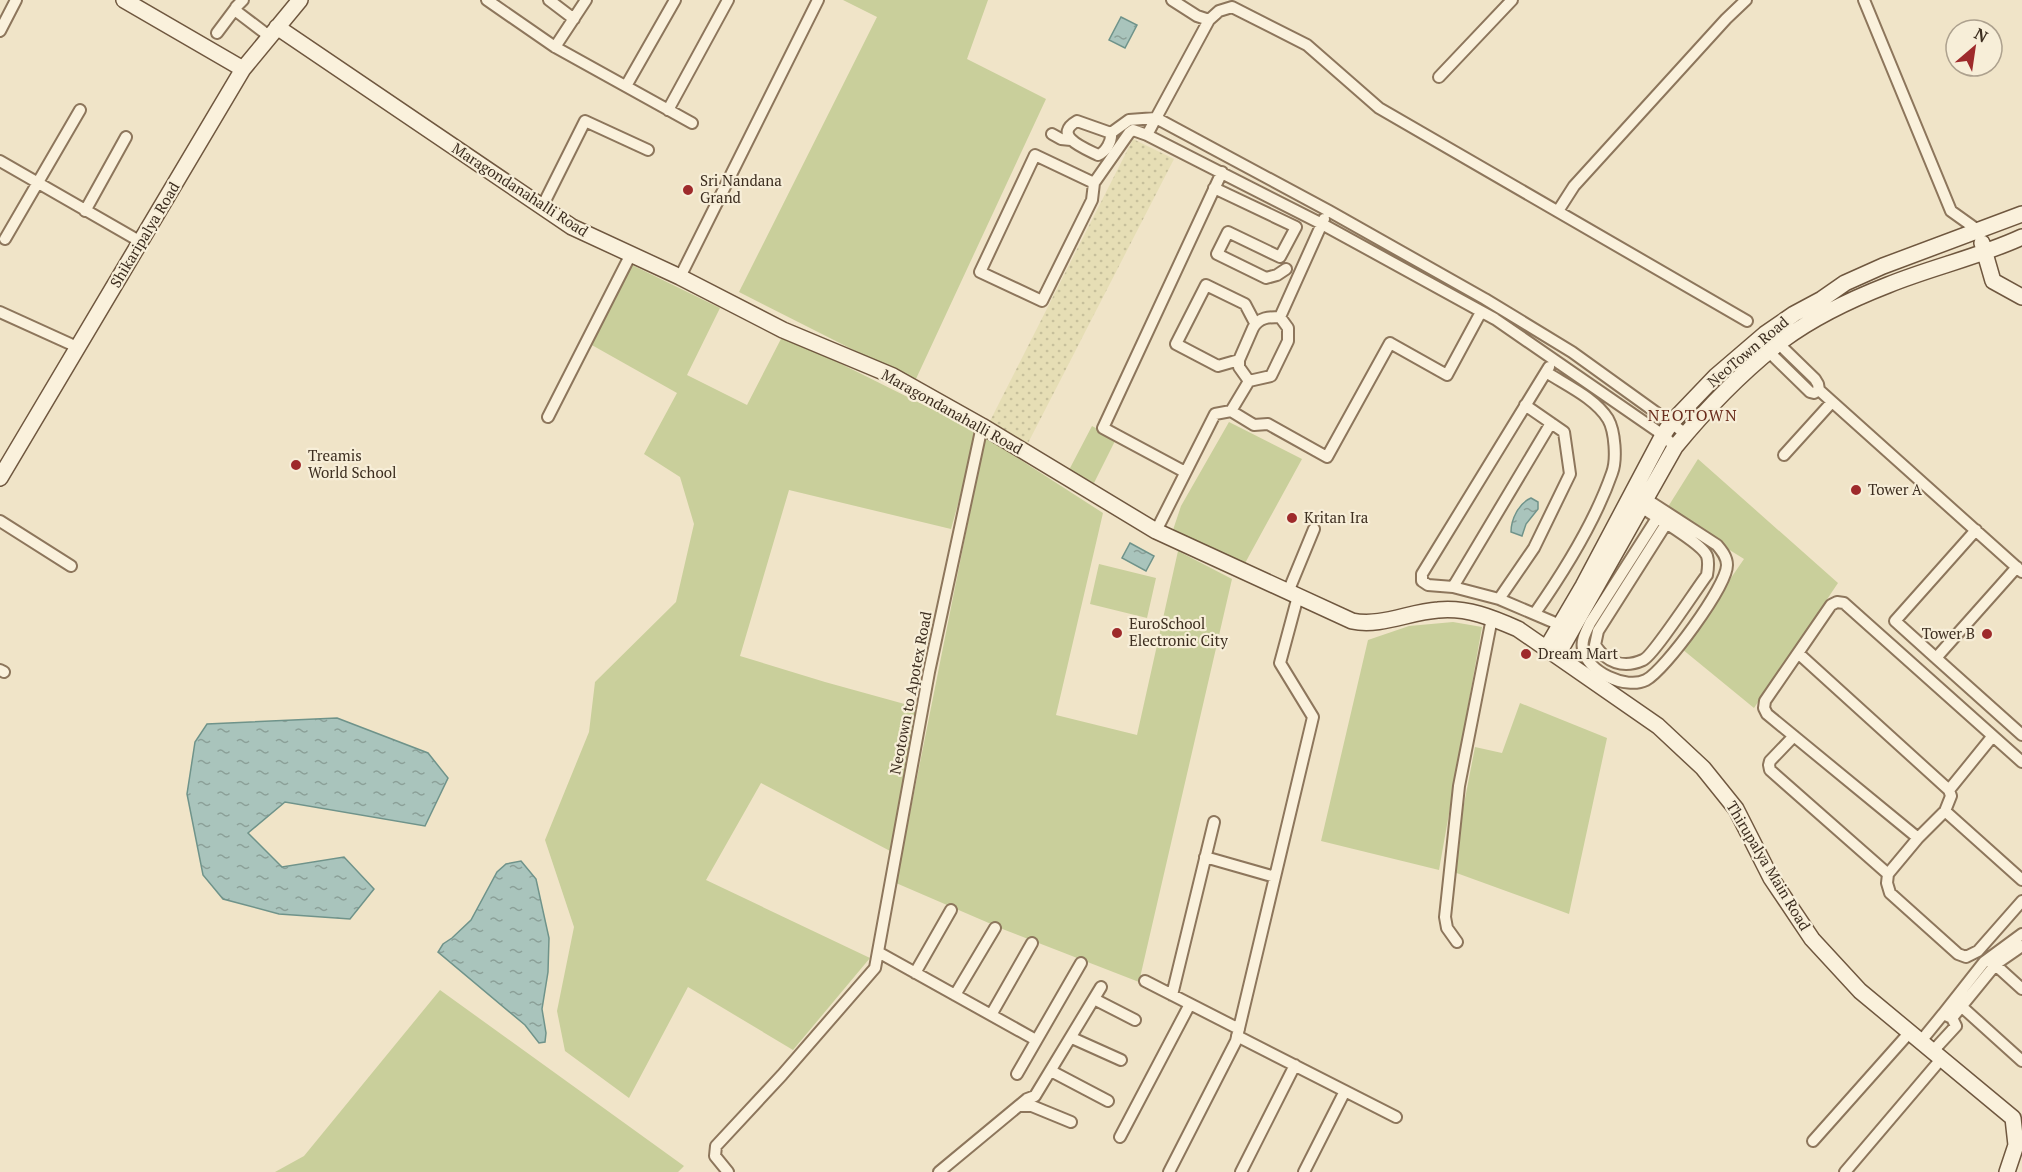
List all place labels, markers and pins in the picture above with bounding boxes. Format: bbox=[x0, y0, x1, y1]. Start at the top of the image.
place label: Sri Nandana Grand bbox=[700, 170, 782, 207]
marker: Sri Nandana Grand bbox=[681, 183, 695, 197]
place label: Treamis World School bbox=[308, 445, 397, 482]
marker: Treamis World School bbox=[289, 458, 303, 472]
place label: Tower A bbox=[1868, 479, 1923, 499]
marker: Tower A bbox=[1849, 483, 1863, 497]
place label: Kritan Ira bbox=[1304, 507, 1369, 527]
marker: Kritan Ira bbox=[1285, 511, 1299, 525]
place label: EuroSchool Electronic City bbox=[1129, 613, 1228, 650]
place label: Tower B bbox=[1922, 623, 1975, 643]
marker: EuroSchool Electronic City bbox=[1110, 626, 1124, 640]
marker: Tower B bbox=[1980, 627, 1994, 641]
place label: Dream Mart bbox=[1538, 643, 1618, 663]
marker: Dream Mart bbox=[1519, 647, 1533, 661]

